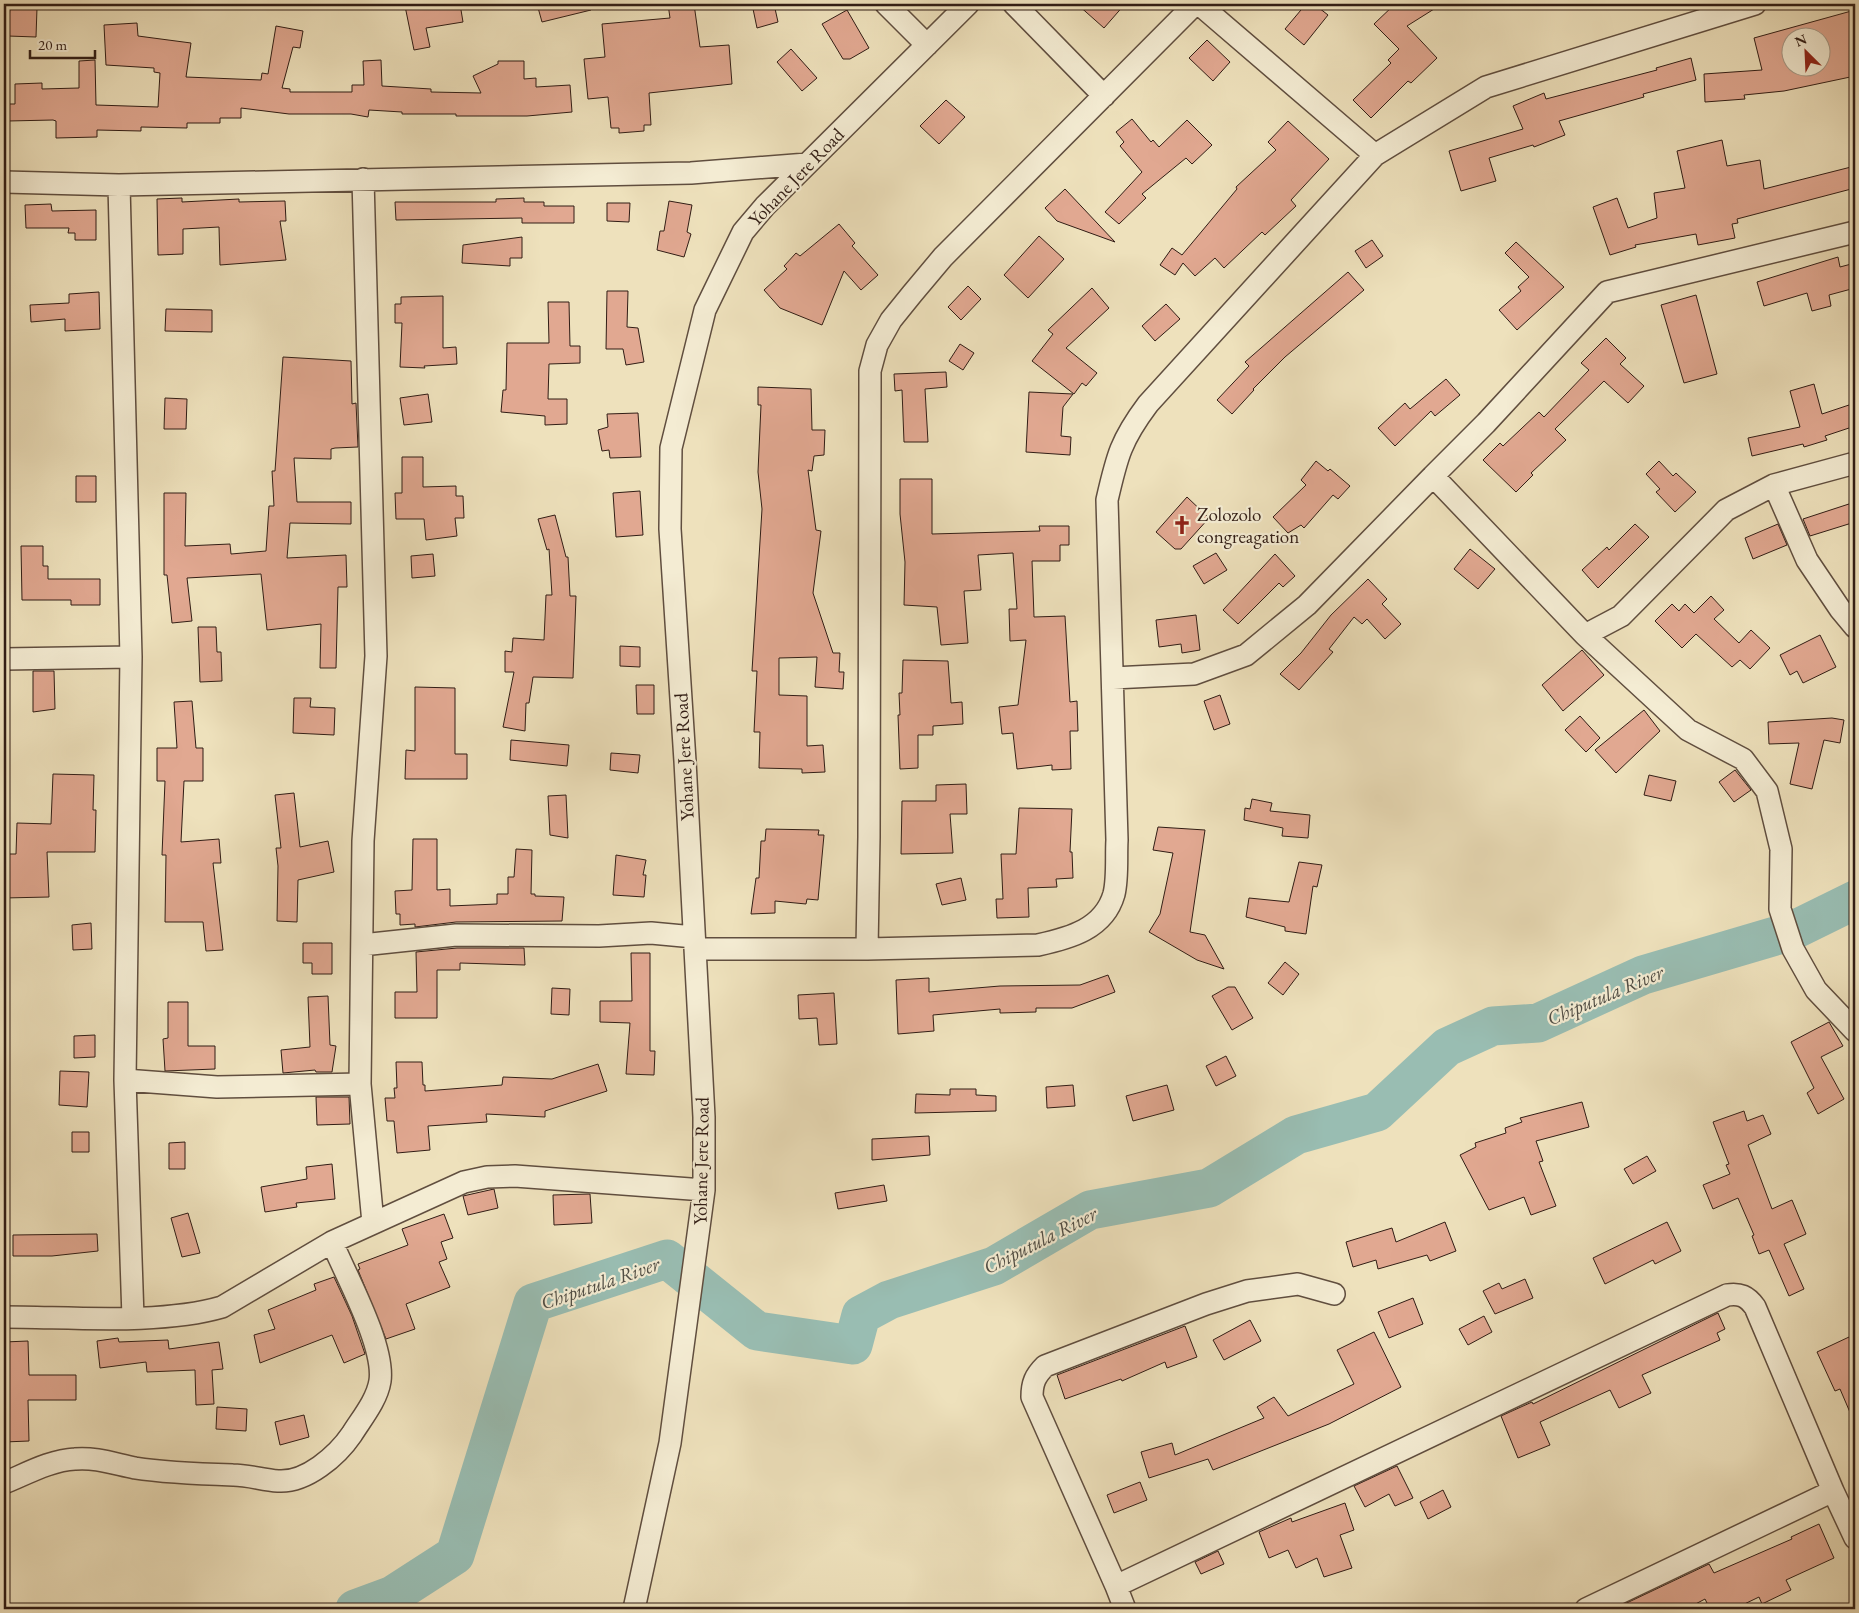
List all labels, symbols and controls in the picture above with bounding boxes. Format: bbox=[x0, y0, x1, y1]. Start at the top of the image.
scale bar bbox=[30, 28, 95, 60]
north arrow bbox=[1782, 28, 1832, 78]
text: N bbox=[1792, 29, 1810, 51]
text: 20 m bbox=[38, 35, 67, 54]
street label: Yohane Jere Road bbox=[743, 122, 850, 232]
place label: Zolozolo congreagation bbox=[1197, 502, 1299, 549]
church icon: Zolozolo congreagation bbox=[1171, 514, 1193, 536]
street label: Yohane Jere Road bbox=[668, 692, 700, 822]
water label: Chiputula River bbox=[1543, 958, 1669, 1031]
street label: Yohane Jere Road bbox=[687, 1096, 715, 1225]
water label: Chiputula River bbox=[979, 1200, 1102, 1280]
water label: Chiputula River bbox=[537, 1250, 664, 1316]

